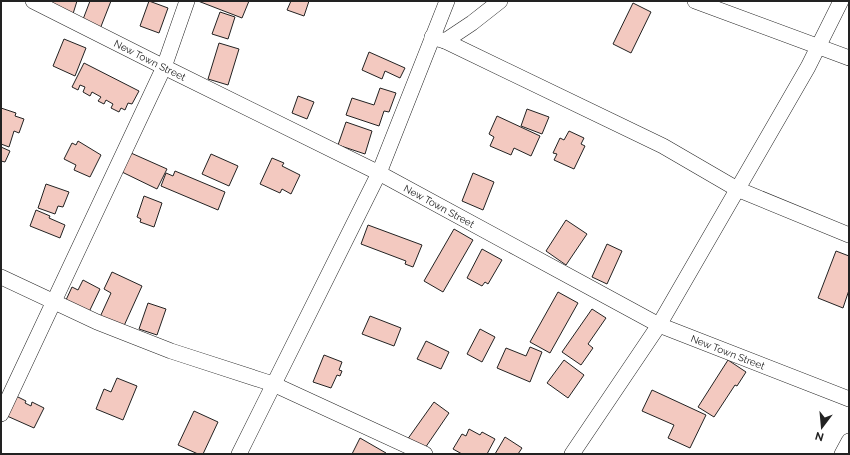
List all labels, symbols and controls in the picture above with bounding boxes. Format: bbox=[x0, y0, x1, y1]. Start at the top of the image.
street label: New Town Street bbox=[112, 37, 188, 83]
street label: New Town Street bbox=[402, 182, 477, 230]
street label: New Town Street bbox=[689, 332, 767, 371]
north arrow bbox=[802, 407, 842, 447]
text: N bbox=[814, 429, 825, 444]

